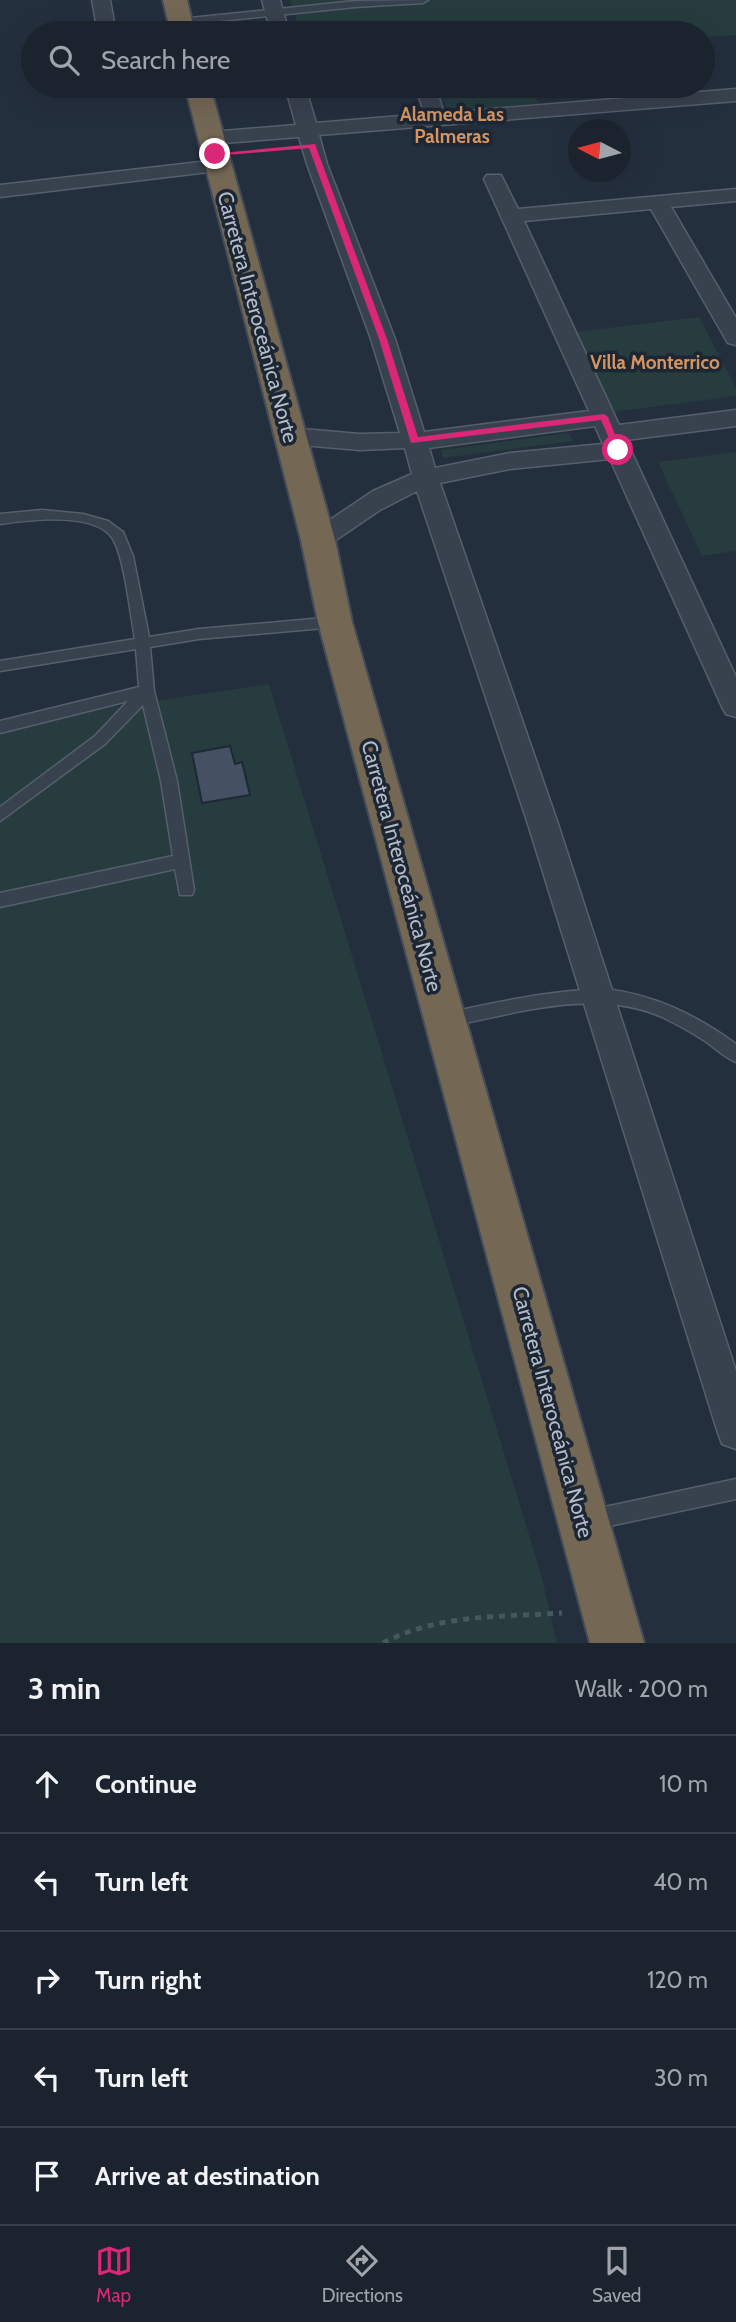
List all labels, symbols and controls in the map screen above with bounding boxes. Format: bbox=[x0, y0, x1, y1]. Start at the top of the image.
search box bbox=[21, 21, 715, 98]
icon: search bbox=[45, 41, 83, 79]
text: Search here bbox=[101, 44, 230, 76]
district label: Alameda Las Palmeras bbox=[400, 103, 504, 148]
north arrow bbox=[568, 119, 631, 182]
route end bbox=[199, 138, 230, 169]
street label: Carretera Interoceánica Norte bbox=[212, 188, 304, 446]
district label: Villa Monterrico bbox=[590, 351, 720, 374]
route start bbox=[602, 434, 633, 465]
street label: Carretera Interoceánica Norte bbox=[356, 737, 448, 995]
street label: Carretera Interoceánica Norte bbox=[507, 1283, 599, 1541]
text: 3 min bbox=[28, 1670, 101, 1707]
text: Walk · 200 m bbox=[575, 1675, 708, 1703]
icon: ahead bbox=[28, 1765, 66, 1803]
text: Continue bbox=[95, 1768, 197, 1800]
text: 10 m bbox=[659, 1770, 708, 1798]
icon: left bbox=[28, 1863, 66, 1901]
text: Turn left bbox=[95, 1866, 188, 1898]
text: 40 m bbox=[653, 1868, 708, 1896]
icon: right bbox=[28, 1961, 66, 1999]
text: Turn right bbox=[95, 1964, 201, 1996]
text: 120 m bbox=[647, 1966, 708, 1994]
icon: left bbox=[28, 2059, 66, 2097]
text: Turn left bbox=[95, 2062, 188, 2094]
text: 30 m bbox=[654, 2064, 708, 2092]
icon: arrive bbox=[28, 2157, 66, 2195]
text: Arrive at destination bbox=[95, 2160, 320, 2192]
tab: Map bbox=[95, 2242, 133, 2307]
tab: Directions bbox=[322, 2242, 403, 2307]
tab: Saved bbox=[592, 2242, 641, 2307]

